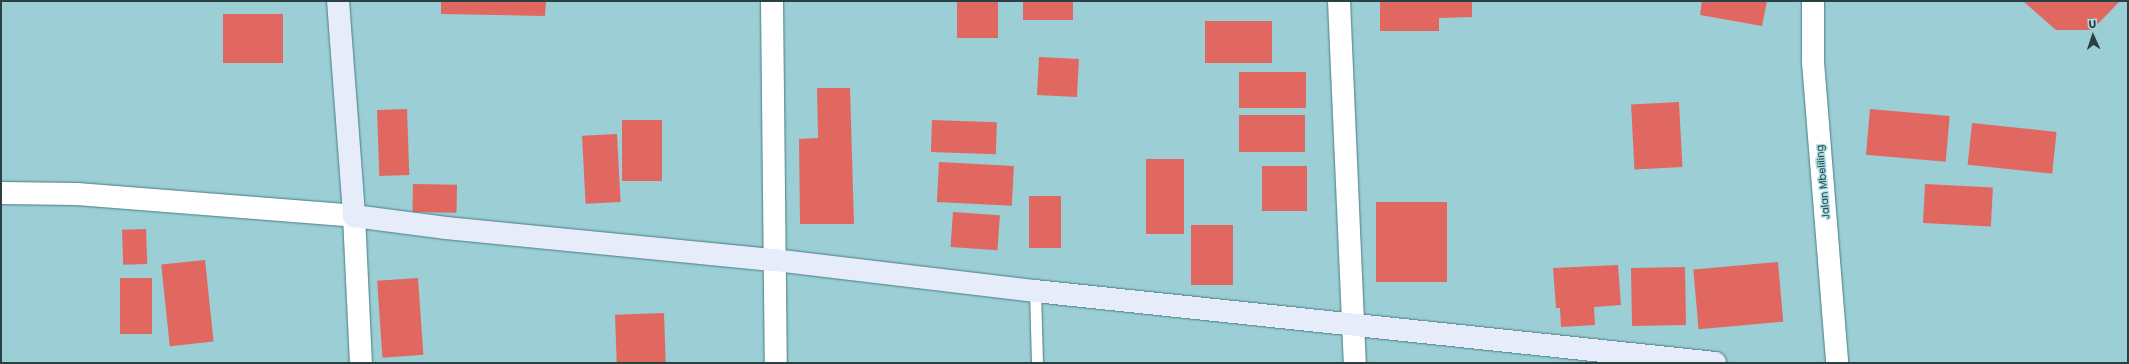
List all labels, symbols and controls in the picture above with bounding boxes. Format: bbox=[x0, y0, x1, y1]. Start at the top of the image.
north arrow bbox=[2073, 16, 2113, 56]
text: U bbox=[2088, 16, 2097, 32]
street label: Jalan Mbeliling bbox=[1814, 144, 1832, 220]

